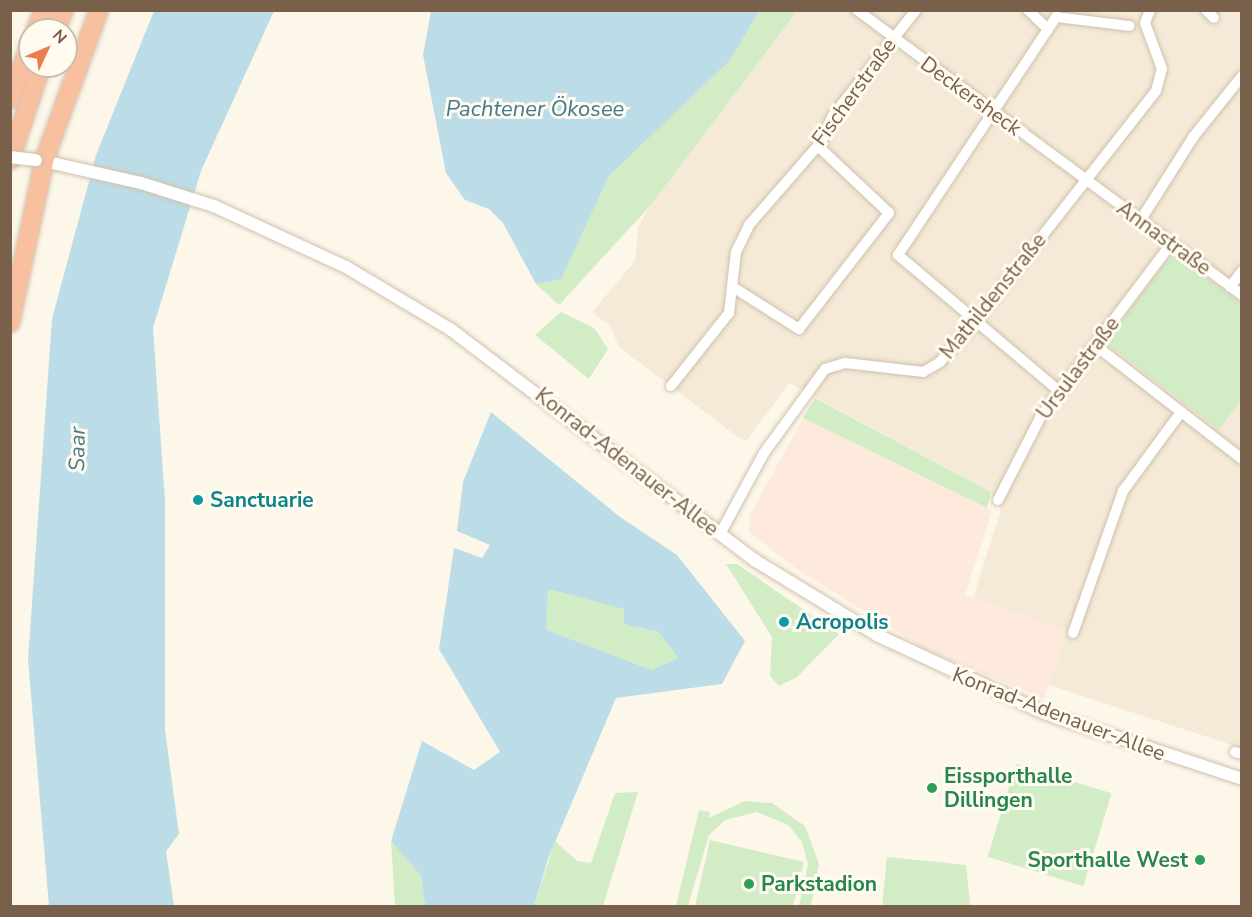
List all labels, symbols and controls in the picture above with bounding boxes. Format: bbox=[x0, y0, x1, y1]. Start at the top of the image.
north arrow bbox=[18, 18, 78, 78]
text: N bbox=[47, 25, 72, 49]
street label: Fischerstraße bbox=[807, 33, 901, 151]
street label: Deckersheck bbox=[916, 51, 1026, 141]
water label: Pachtener Ökosee bbox=[446, 97, 624, 123]
street label: Annastraße bbox=[1112, 195, 1216, 281]
street label: Mathildenstraße bbox=[935, 228, 1051, 364]
street label: Ursulastraße bbox=[1031, 312, 1125, 424]
street label: Konrad-Adenauer-Allee bbox=[530, 383, 724, 541]
water label: Saar bbox=[64, 426, 92, 472]
place label: Sanctuarie bbox=[210, 487, 314, 513]
marker: Sanctuarie bbox=[191, 493, 205, 507]
place label: Acropolis bbox=[796, 609, 889, 635]
marker: Acropolis bbox=[777, 615, 791, 629]
street label: Konrad-Adenauer-Allee bbox=[949, 662, 1169, 766]
place label: Eissporthalle Dillingen bbox=[944, 763, 1072, 813]
marker: Eissporthalle Dillingen bbox=[925, 781, 939, 795]
place label: Sporthalle West bbox=[1027, 847, 1188, 873]
marker: Sporthalle West bbox=[1193, 853, 1207, 867]
place label: Parkstadion bbox=[761, 871, 877, 897]
marker: Parkstadion bbox=[742, 877, 756, 891]

